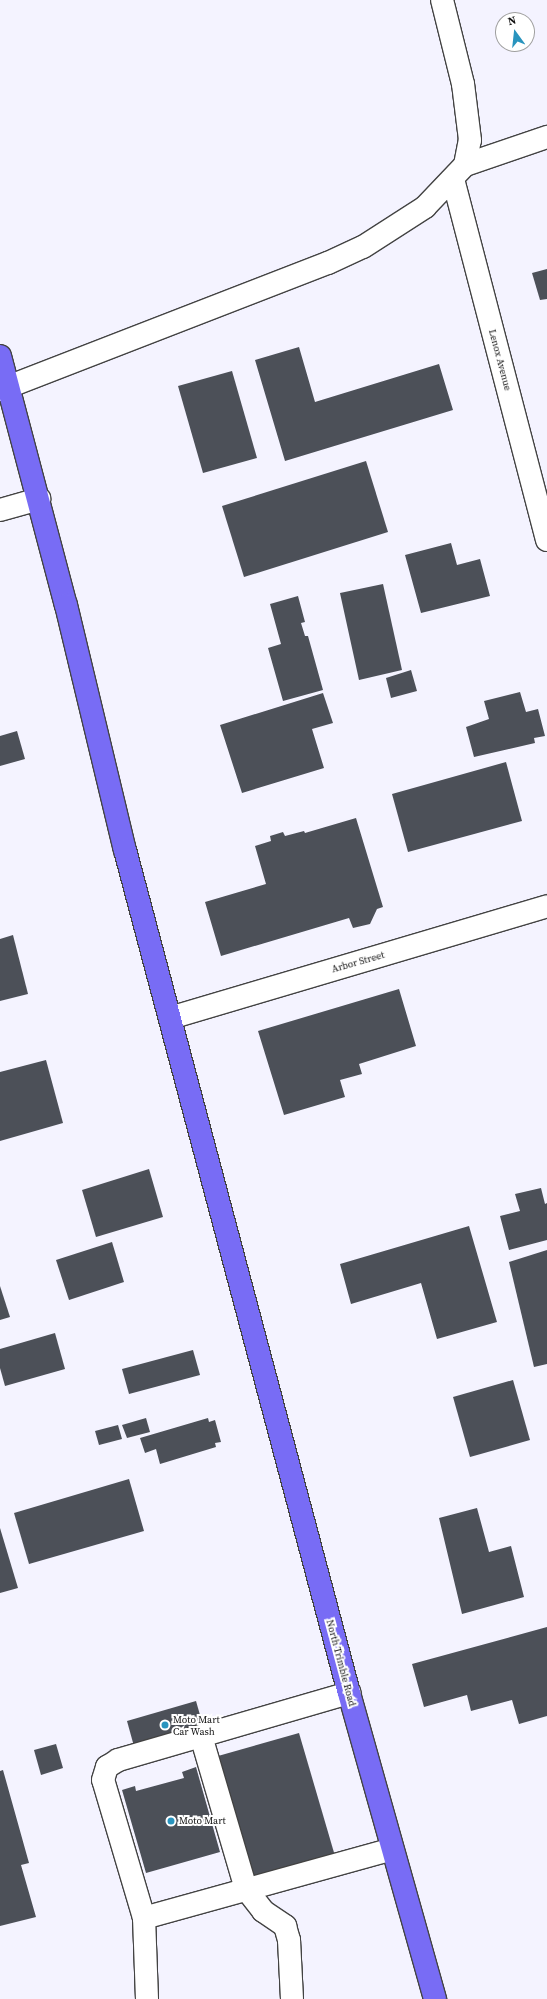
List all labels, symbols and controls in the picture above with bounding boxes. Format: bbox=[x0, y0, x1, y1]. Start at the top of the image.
north arrow bbox=[495, 12, 535, 52]
text: N bbox=[506, 13, 518, 29]
street label: Lenox Avenue bbox=[486, 328, 514, 392]
street label: Arbor Street bbox=[330, 949, 386, 975]
street label: North Trimble Road bbox=[324, 1618, 358, 1708]
place label: Moto Mart Car Wash bbox=[173, 1713, 220, 1736]
marker: Moto Mart Car Wash bbox=[160, 1720, 170, 1730]
place label: Moto Mart bbox=[179, 1815, 226, 1827]
marker: Moto Mart bbox=[166, 1816, 176, 1826]

